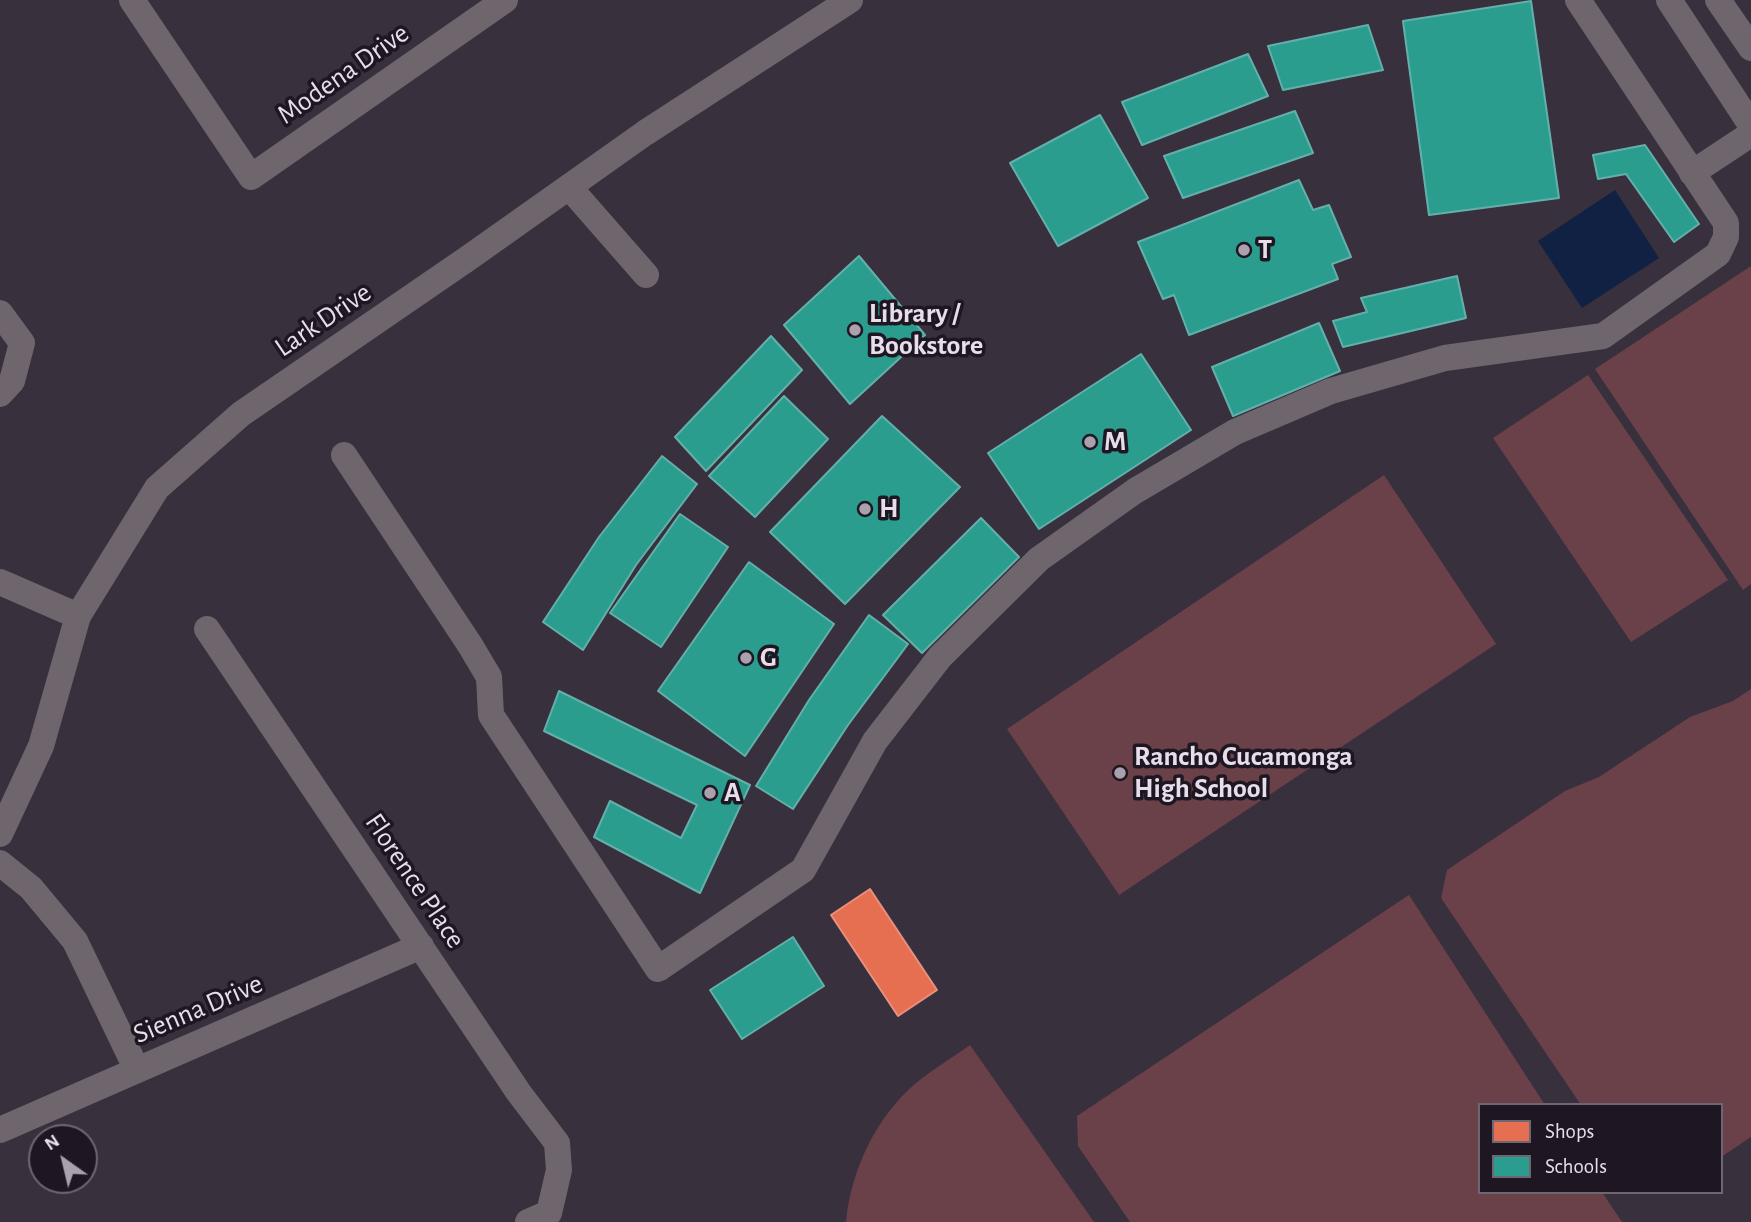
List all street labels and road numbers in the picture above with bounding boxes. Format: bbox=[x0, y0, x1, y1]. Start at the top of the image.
street label: Modena Drive bbox=[271, 16, 415, 132]
street label: Lark Drive bbox=[268, 276, 378, 364]
street label: Florence Place bbox=[358, 807, 472, 955]
street label: Sienna Drive bbox=[128, 967, 268, 1051]

